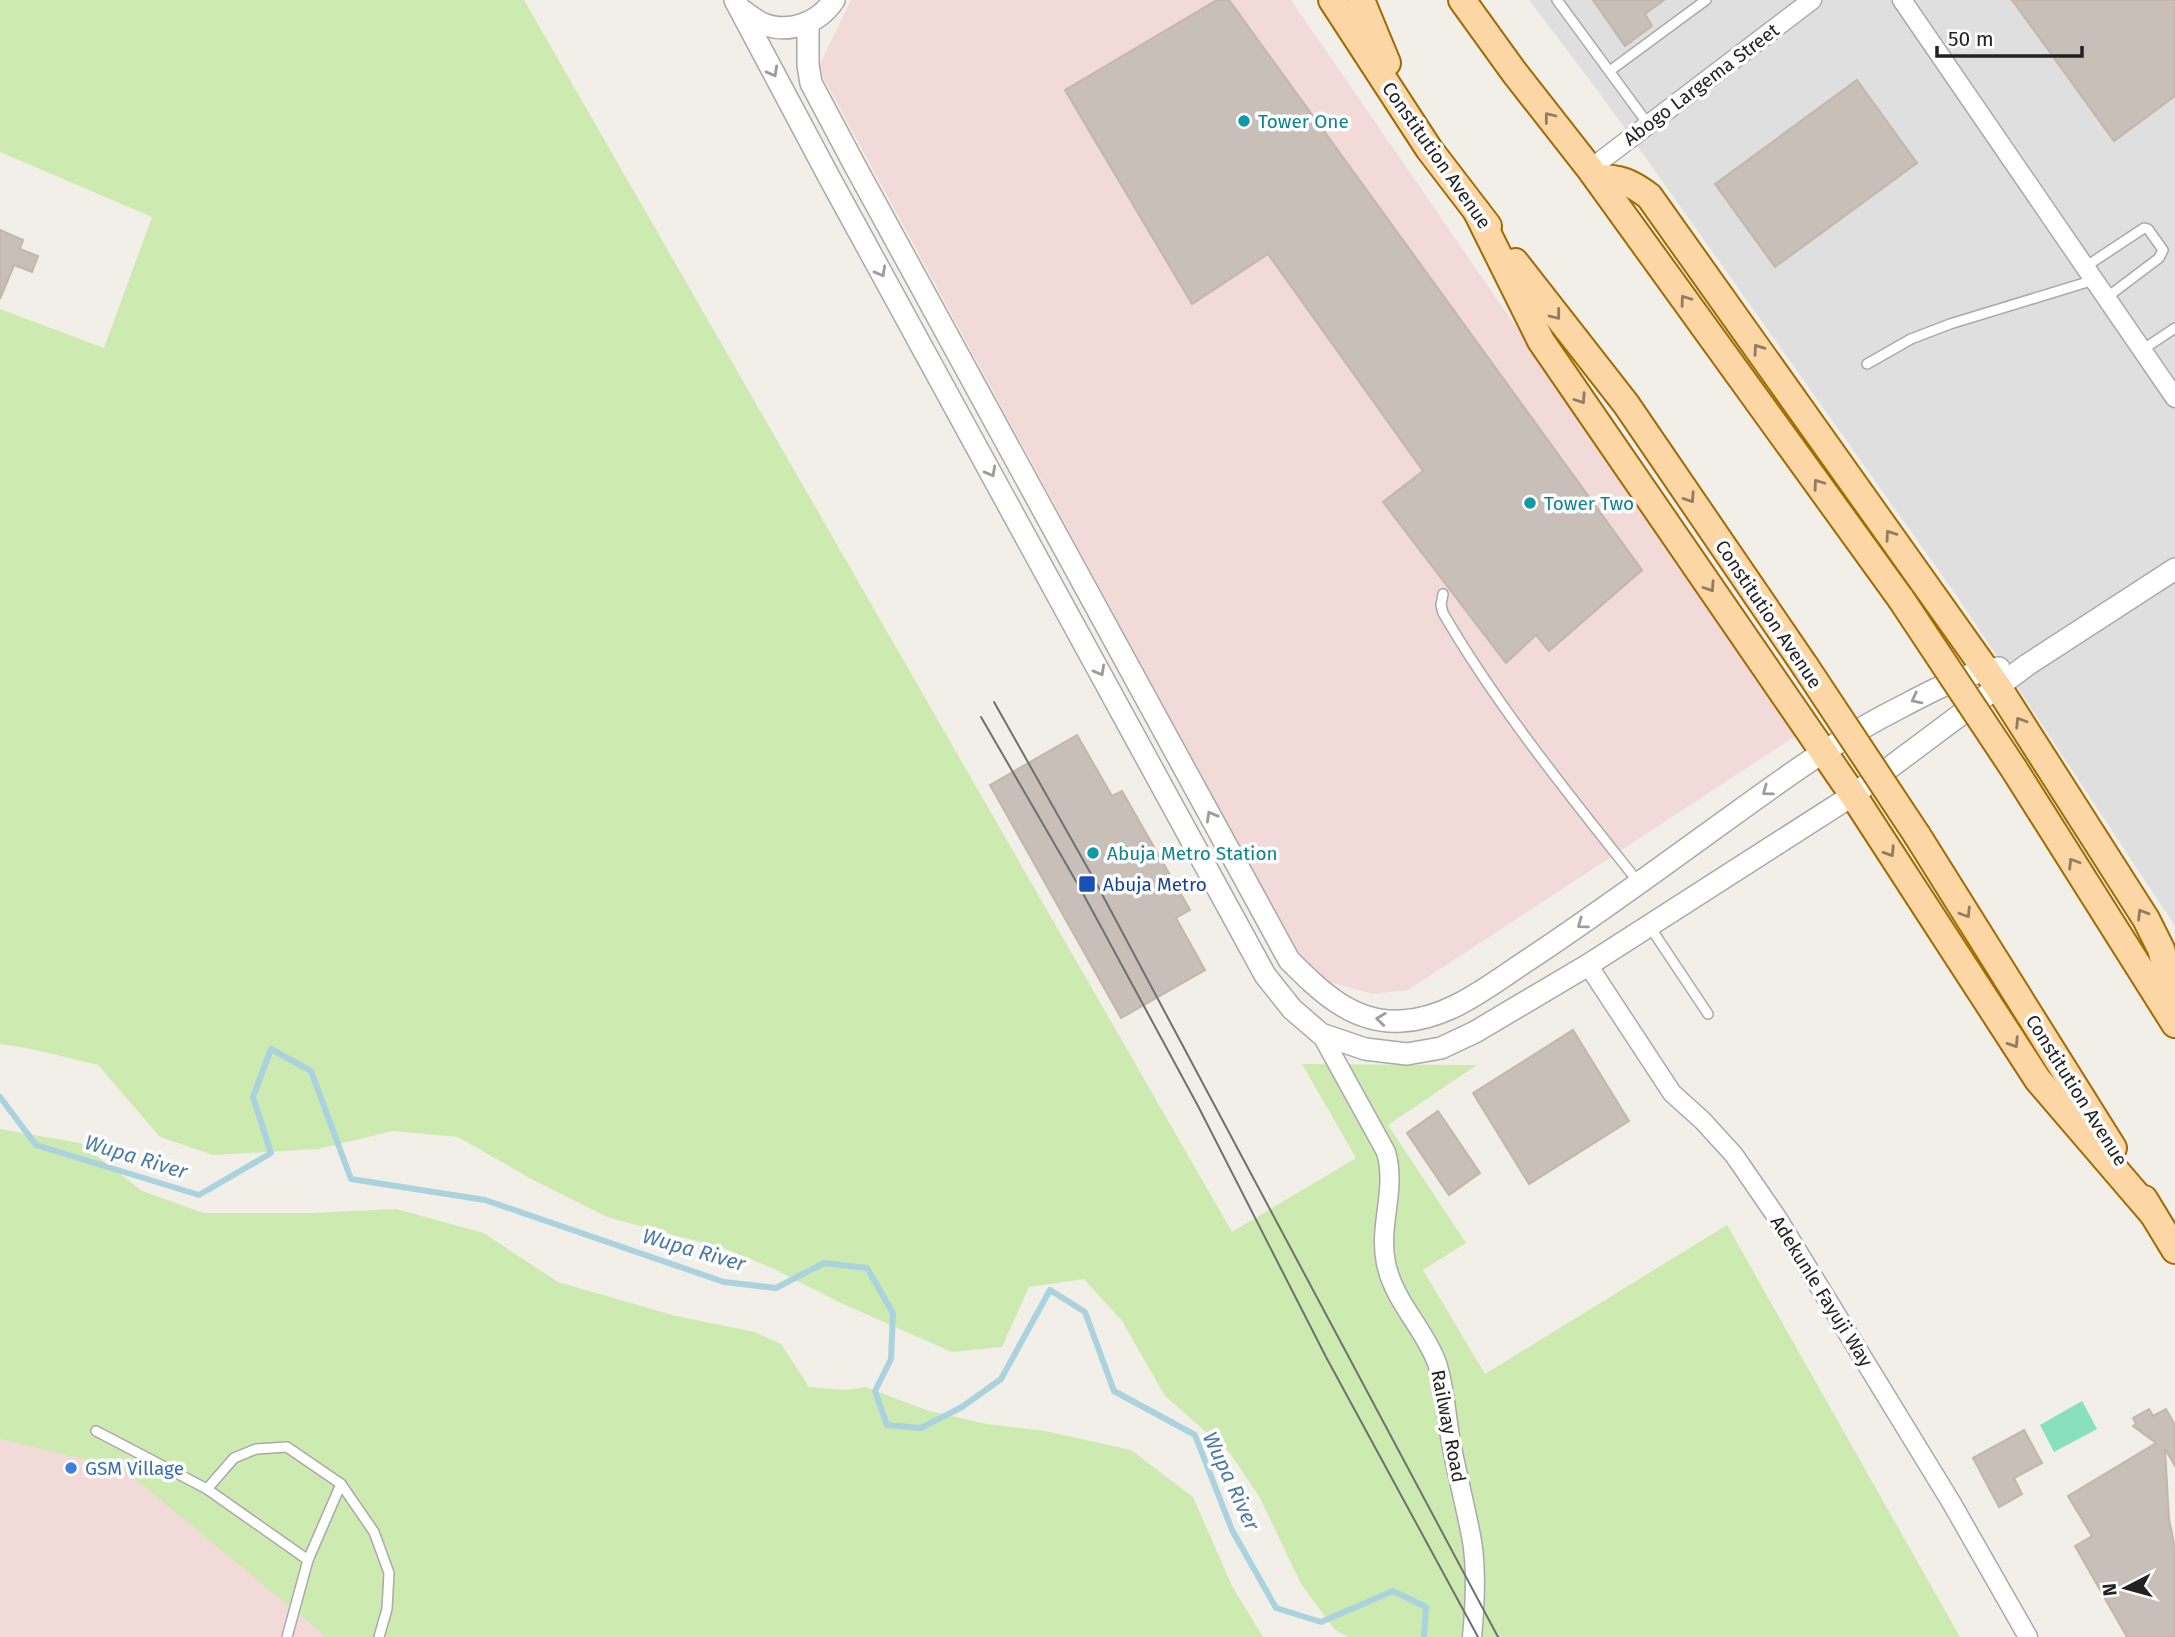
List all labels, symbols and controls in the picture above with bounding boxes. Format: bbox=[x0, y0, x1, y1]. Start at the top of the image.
scale bar bbox=[1937, 14, 2082, 58]
street label: Abogo Largema Street bbox=[1619, 18, 1784, 150]
text: 50 m bbox=[1948, 26, 1994, 52]
one-way arrow bbox=[765, 65, 779, 77]
street label: Constitution Avenue bbox=[1377, 77, 1496, 233]
place label: Tower One bbox=[1258, 110, 1349, 133]
one-way arrow bbox=[1545, 112, 1558, 124]
marker: Tower One bbox=[1236, 113, 1252, 129]
one-way arrow bbox=[873, 265, 887, 277]
one-way arrow bbox=[1681, 295, 1693, 308]
one-way arrow bbox=[1547, 307, 1560, 320]
one-way arrow bbox=[1754, 344, 1766, 357]
one-way arrow bbox=[1573, 392, 1586, 405]
one-way arrow bbox=[982, 464, 996, 477]
one-way arrow bbox=[1814, 479, 1826, 492]
one-way arrow bbox=[1682, 490, 1694, 503]
place label: Tower Two bbox=[1544, 492, 1634, 515]
marker: Tower Two bbox=[1522, 495, 1538, 511]
one-way arrow bbox=[1886, 530, 1898, 543]
street label: Constitution Avenue bbox=[1710, 536, 1827, 693]
one-way arrow bbox=[1702, 579, 1714, 592]
one-way arrow bbox=[1092, 664, 1105, 676]
one-way arrow bbox=[1911, 691, 1923, 704]
one-way arrow bbox=[2015, 716, 2028, 729]
one-way arrow bbox=[1762, 783, 1775, 795]
one-way arrow bbox=[1206, 811, 1219, 823]
place label: Abuja Metro Station bbox=[1107, 842, 1278, 865]
marker: Abuja Metro Station bbox=[1085, 845, 1101, 861]
one-way arrow bbox=[1881, 845, 1894, 858]
one-way arrow bbox=[2069, 858, 2082, 871]
place label: Abuja Metro bbox=[1103, 873, 1207, 896]
marker: Abuja Metro bbox=[1077, 874, 1097, 894]
one-way arrow bbox=[1958, 906, 1971, 919]
one-way arrow bbox=[2137, 908, 2150, 921]
one-way arrow bbox=[1577, 916, 1590, 928]
street label: Constitution Avenue bbox=[2021, 1010, 2132, 1170]
one-way arrow bbox=[1376, 1012, 1387, 1027]
one-way arrow bbox=[2005, 1035, 2018, 1048]
water label: Wupa River bbox=[81, 1129, 191, 1185]
street label: Adekunle Fayuji Way bbox=[1766, 1211, 1878, 1372]
water label: Wupa River bbox=[639, 1223, 750, 1277]
street label: Railway Road bbox=[1426, 1368, 1471, 1484]
water label: Wupa River bbox=[1197, 1427, 1266, 1535]
place label: GSM Village bbox=[85, 1457, 184, 1480]
marker: GSM Village bbox=[63, 1460, 79, 1476]
north arrow bbox=[2091, 1553, 2161, 1623]
text: N bbox=[2097, 1582, 2122, 1597]

